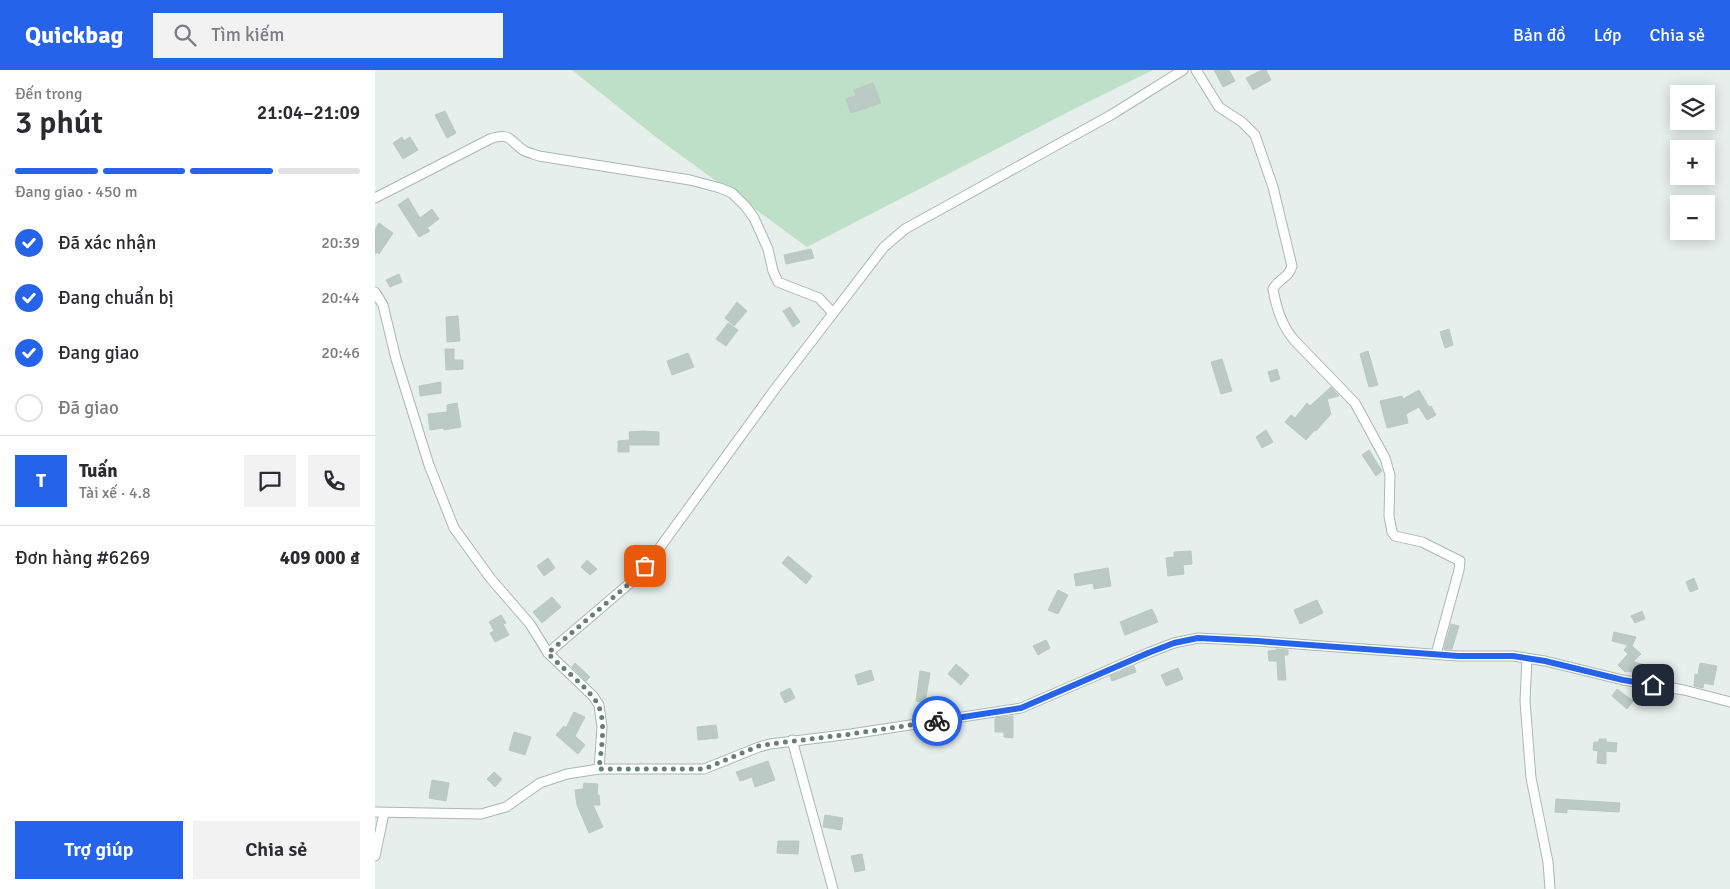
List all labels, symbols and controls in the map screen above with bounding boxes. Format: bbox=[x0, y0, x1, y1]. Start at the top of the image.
search box bbox=[153, 13, 503, 58]
text: Quickbag bbox=[25, 20, 123, 50]
icon: search bbox=[171, 21, 199, 49]
text: Tìm kiếm bbox=[211, 23, 284, 47]
text: Bản đồ bbox=[1513, 24, 1566, 46]
text: Lớp bbox=[1594, 24, 1621, 46]
text: Chia sẻ bbox=[1649, 24, 1705, 46]
text: Đến trong bbox=[15, 84, 83, 104]
map controls bbox=[1670, 85, 1715, 240]
button: layers bbox=[1670, 85, 1715, 130]
text: 21:04–21:09 bbox=[257, 101, 360, 125]
text: 3 phút bbox=[15, 103, 103, 142]
button: + bbox=[1670, 140, 1715, 185]
text: Đang giao · 450 m bbox=[15, 182, 137, 202]
button: − bbox=[1670, 195, 1715, 240]
icon: check bbox=[15, 229, 43, 257]
text: Đã xác nhận bbox=[58, 231, 156, 255]
text: 20:39 bbox=[321, 233, 360, 253]
icon: check bbox=[15, 284, 43, 312]
text: Đang chuẩn bị bbox=[58, 286, 174, 310]
text: 20:44 bbox=[321, 288, 360, 308]
icon: check bbox=[15, 339, 43, 367]
text: Đang giao bbox=[58, 341, 139, 365]
text: 20:46 bbox=[321, 343, 360, 363]
text: Đã giao bbox=[58, 396, 119, 420]
button: chat bbox=[244, 455, 296, 507]
button: phone bbox=[308, 455, 360, 507]
text: Tuấn bbox=[79, 459, 118, 483]
text: T bbox=[36, 469, 46, 493]
text: Tài xế · 4.8 bbox=[79, 483, 151, 503]
pin bbox=[624, 545, 666, 587]
text: Đơn hàng #6269 bbox=[15, 546, 150, 570]
text: 409 000 ₫ bbox=[280, 546, 360, 570]
icon: bag bbox=[631, 552, 659, 580]
pin bbox=[1632, 664, 1674, 706]
icon: home bbox=[1639, 671, 1667, 699]
courier bbox=[912, 696, 962, 746]
icon: bike bbox=[923, 707, 951, 735]
button: Trợ giúp bbox=[15, 821, 183, 879]
button: Chia sẻ bbox=[193, 821, 360, 879]

